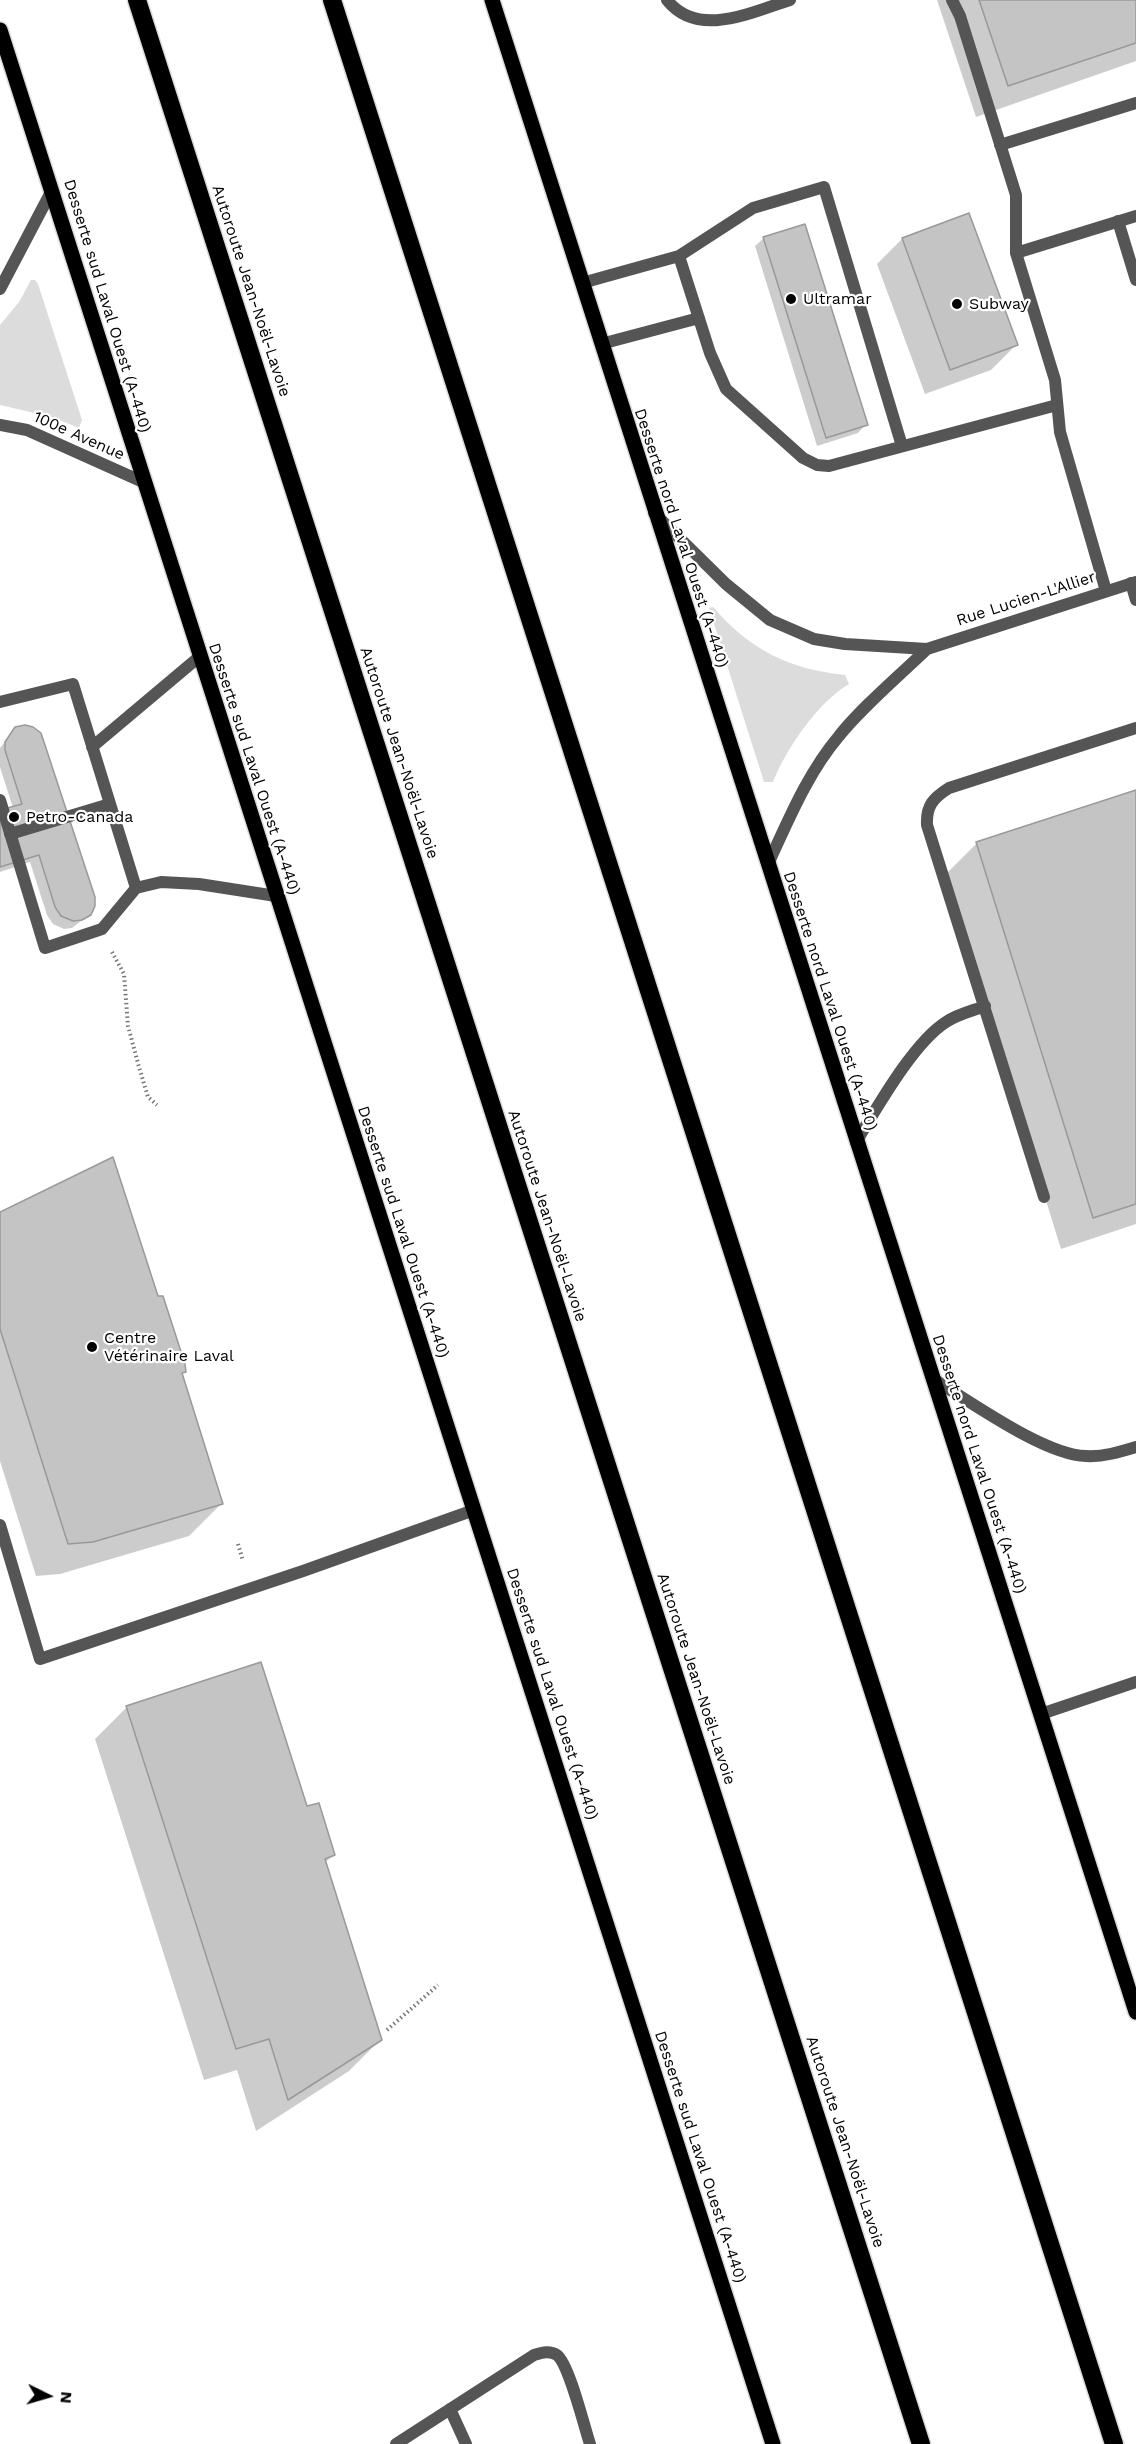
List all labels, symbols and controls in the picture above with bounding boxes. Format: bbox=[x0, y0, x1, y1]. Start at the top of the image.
street label: Desserte sud Laval Ouest (A-440) bbox=[59, 177, 155, 435]
street label: Autoroute Jean-Noël-Lavoie bbox=[208, 183, 294, 399]
place label: Ultramar bbox=[803, 289, 872, 309]
marker: Ultramar bbox=[784, 292, 798, 306]
place label: Subway bbox=[969, 294, 1029, 314]
marker: Subway bbox=[950, 297, 964, 311]
street label: Desserte nord Laval Ouest (A-440) bbox=[630, 406, 732, 670]
street label: 100e Avenue bbox=[31, 407, 127, 465]
street label: Rue Lucien-L'Allier bbox=[954, 567, 1098, 631]
street label: Desserte sud Laval Ouest (A-440) bbox=[204, 641, 304, 897]
street label: Autoroute Jean-Noël-Lavoie bbox=[356, 645, 442, 861]
place label: Petro-Canada bbox=[26, 807, 133, 827]
marker: Petro-Canada bbox=[7, 810, 21, 824]
street label: Desserte nord Laval Ouest (A-440) bbox=[779, 869, 881, 1133]
street label: Desserte sud Laval Ouest (A-440) bbox=[353, 1104, 453, 1360]
street label: Autoroute Jean-Noël-Lavoie bbox=[504, 1108, 590, 1324]
place label: Centre Vétérinaire Laval bbox=[104, 1328, 234, 1366]
street label: Desserte nord Laval Ouest (A-440) bbox=[928, 1332, 1030, 1596]
marker: Centre Vétérinaire Laval bbox=[85, 1340, 99, 1354]
street label: Desserte sud Laval Ouest (A-440) bbox=[502, 1566, 602, 1822]
street label: Autoroute Jean-Noël-Lavoie bbox=[653, 1571, 739, 1787]
street label: Desserte sud Laval Ouest (A-440) bbox=[650, 2029, 750, 2285]
street label: Autoroute Jean-Noël-Lavoie bbox=[802, 2034, 888, 2250]
north arrow bbox=[18, 2366, 78, 2426]
text: N bbox=[56, 2391, 76, 2404]

